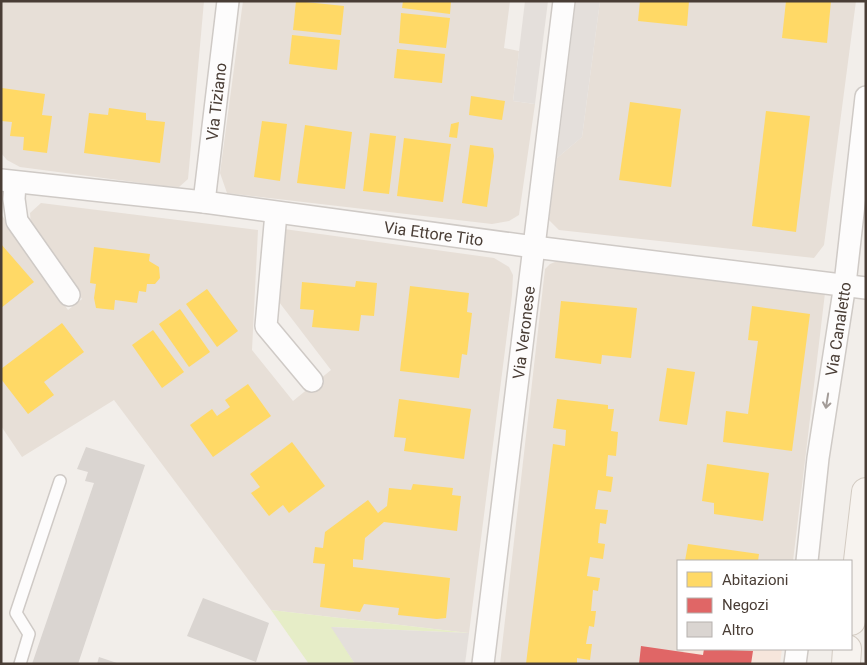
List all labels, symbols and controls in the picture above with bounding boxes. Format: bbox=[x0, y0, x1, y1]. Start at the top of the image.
street label: Via Tiziano bbox=[202, 62, 231, 142]
street label: Via Ettore Tito bbox=[383, 218, 485, 250]
street label: Via Canaletto bbox=[822, 281, 855, 378]
street label: Via Veronese bbox=[509, 285, 539, 380]
one-way arrow bbox=[822, 393, 832, 409]
legend bbox=[677, 560, 852, 650]
text: Abitazioni bbox=[722, 571, 789, 589]
text: Negozi bbox=[722, 596, 769, 614]
text: Altro bbox=[722, 621, 754, 639]

